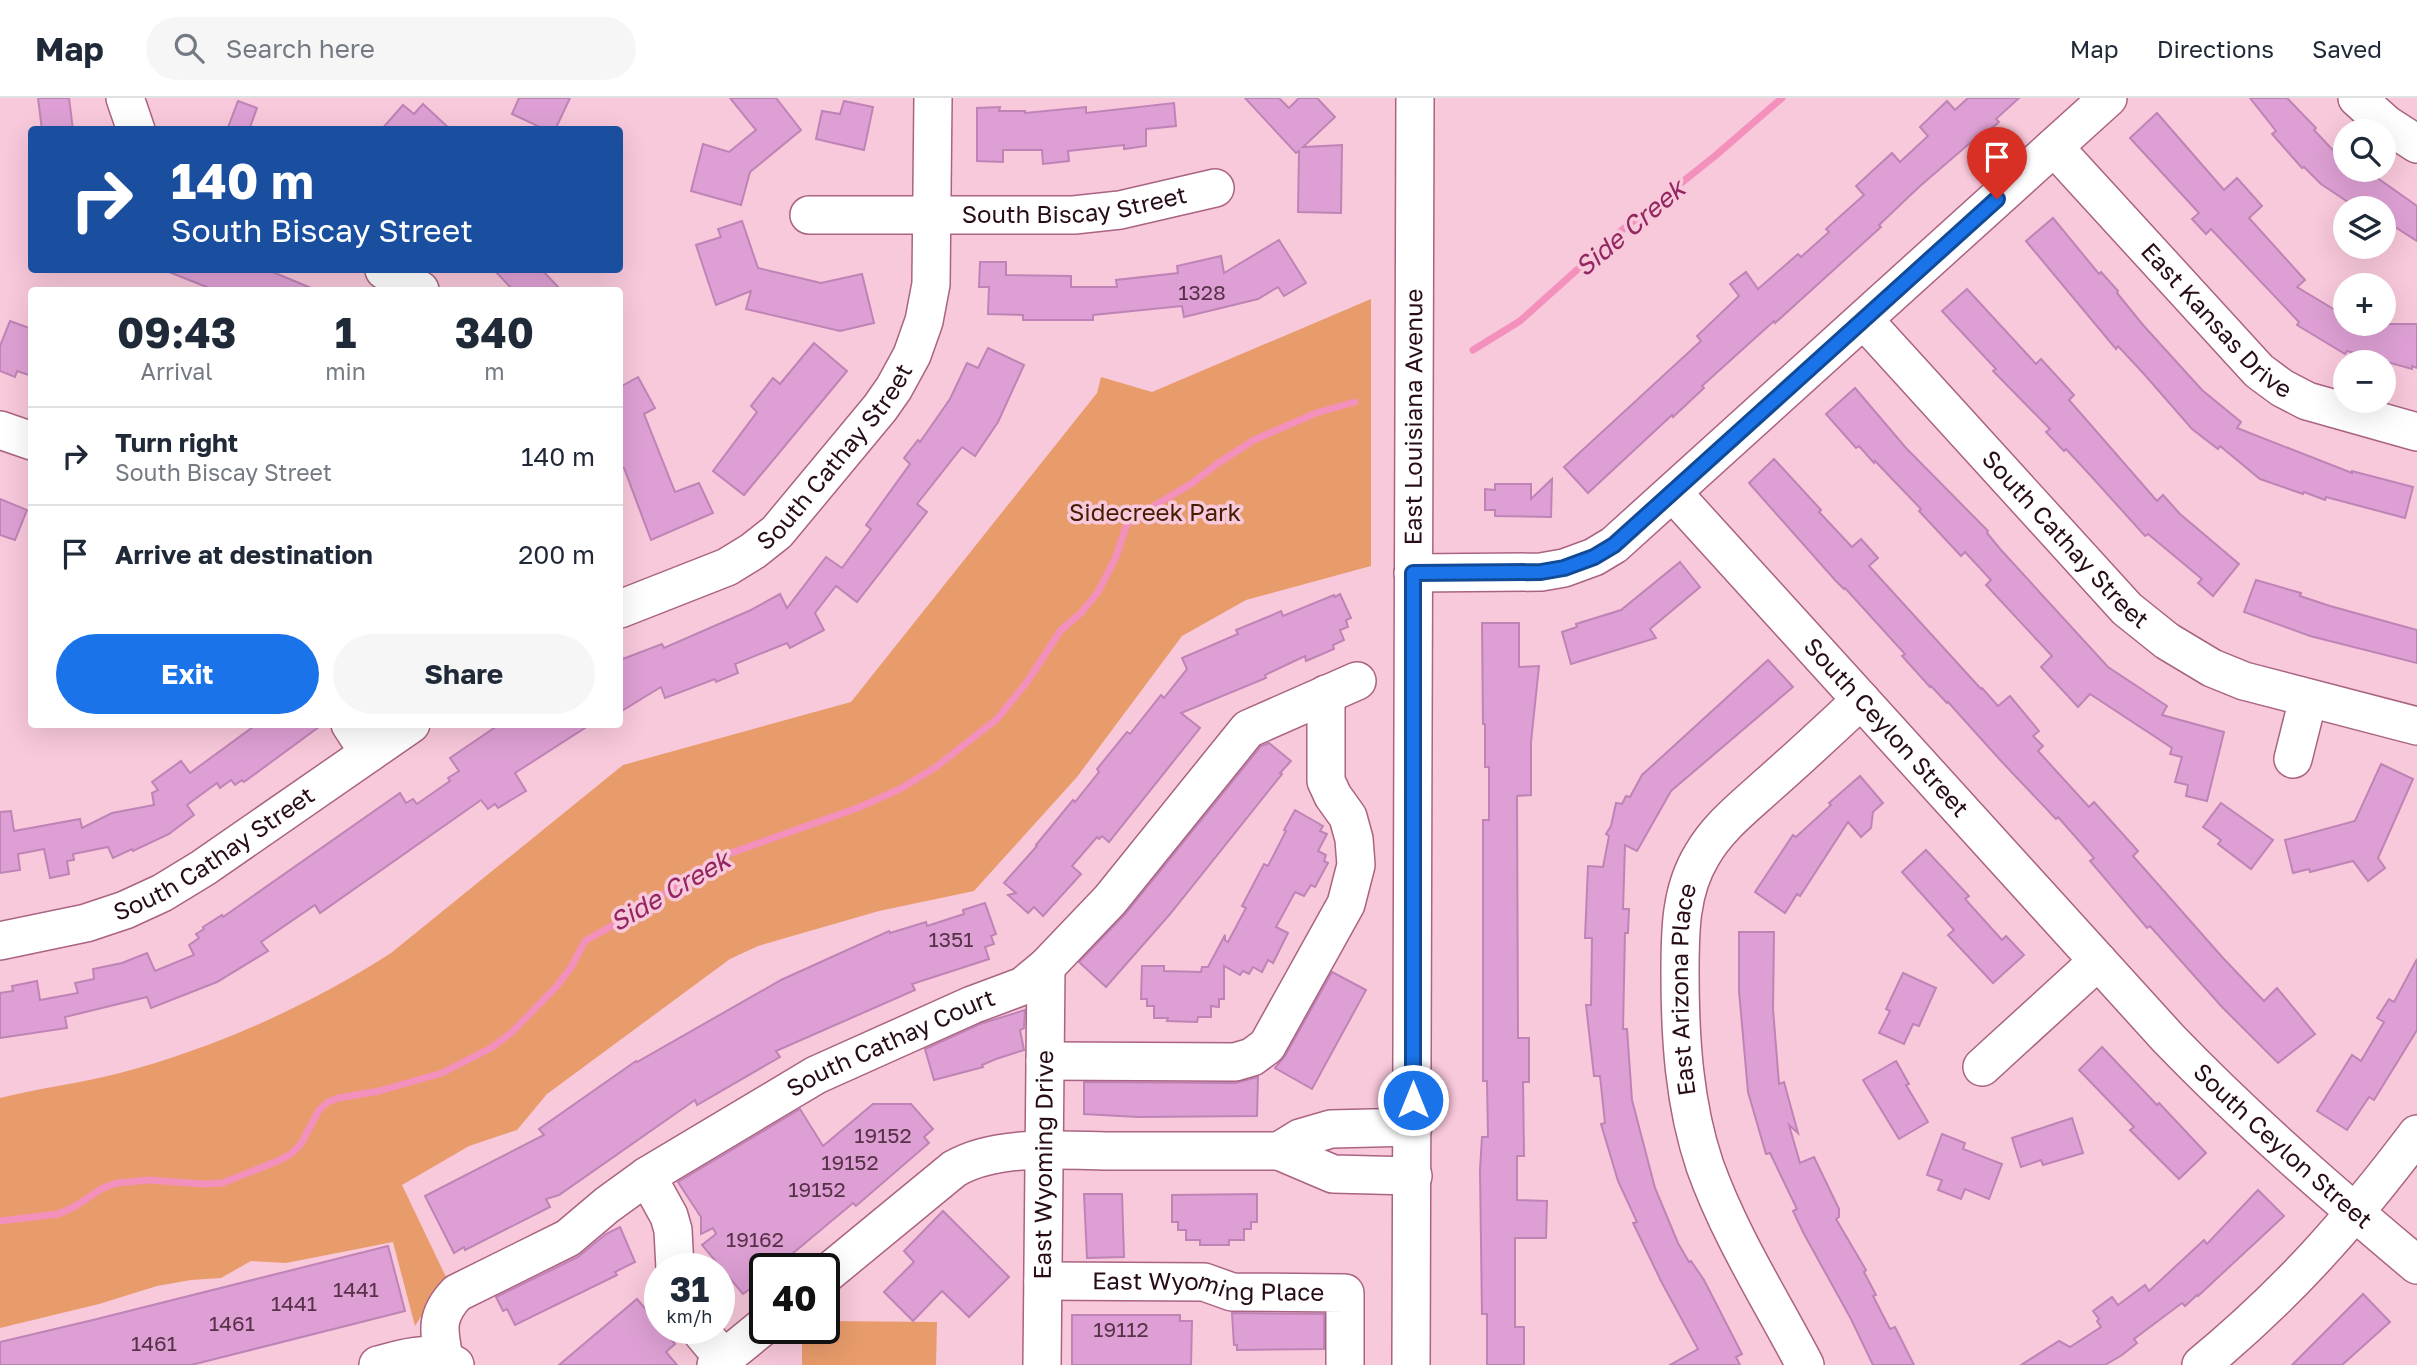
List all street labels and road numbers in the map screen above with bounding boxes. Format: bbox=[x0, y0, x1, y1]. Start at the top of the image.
street label: South Biscay Street bbox=[962, 179, 1189, 228]
street label: East Kansas Drive bbox=[2136, 236, 2297, 403]
street label: East Louisiana Avenue bbox=[1398, 288, 1427, 546]
street label: South Cathay Street bbox=[750, 358, 918, 555]
street label: South Cathay Street bbox=[1977, 444, 2155, 634]
street label: South Ceylon Street bbox=[1799, 631, 1976, 822]
street label: South Cathay Street bbox=[109, 779, 319, 926]
street label: East Arizona Place bbox=[1664, 879, 1701, 1098]
street label: South Cathay Court bbox=[781, 982, 999, 1102]
street label: East Wyoming Drive bbox=[1027, 1050, 1058, 1280]
street label: South Ceylon Street bbox=[2188, 1057, 2379, 1234]
street label: East Wyoming Place bbox=[1092, 1265, 1324, 1306]

